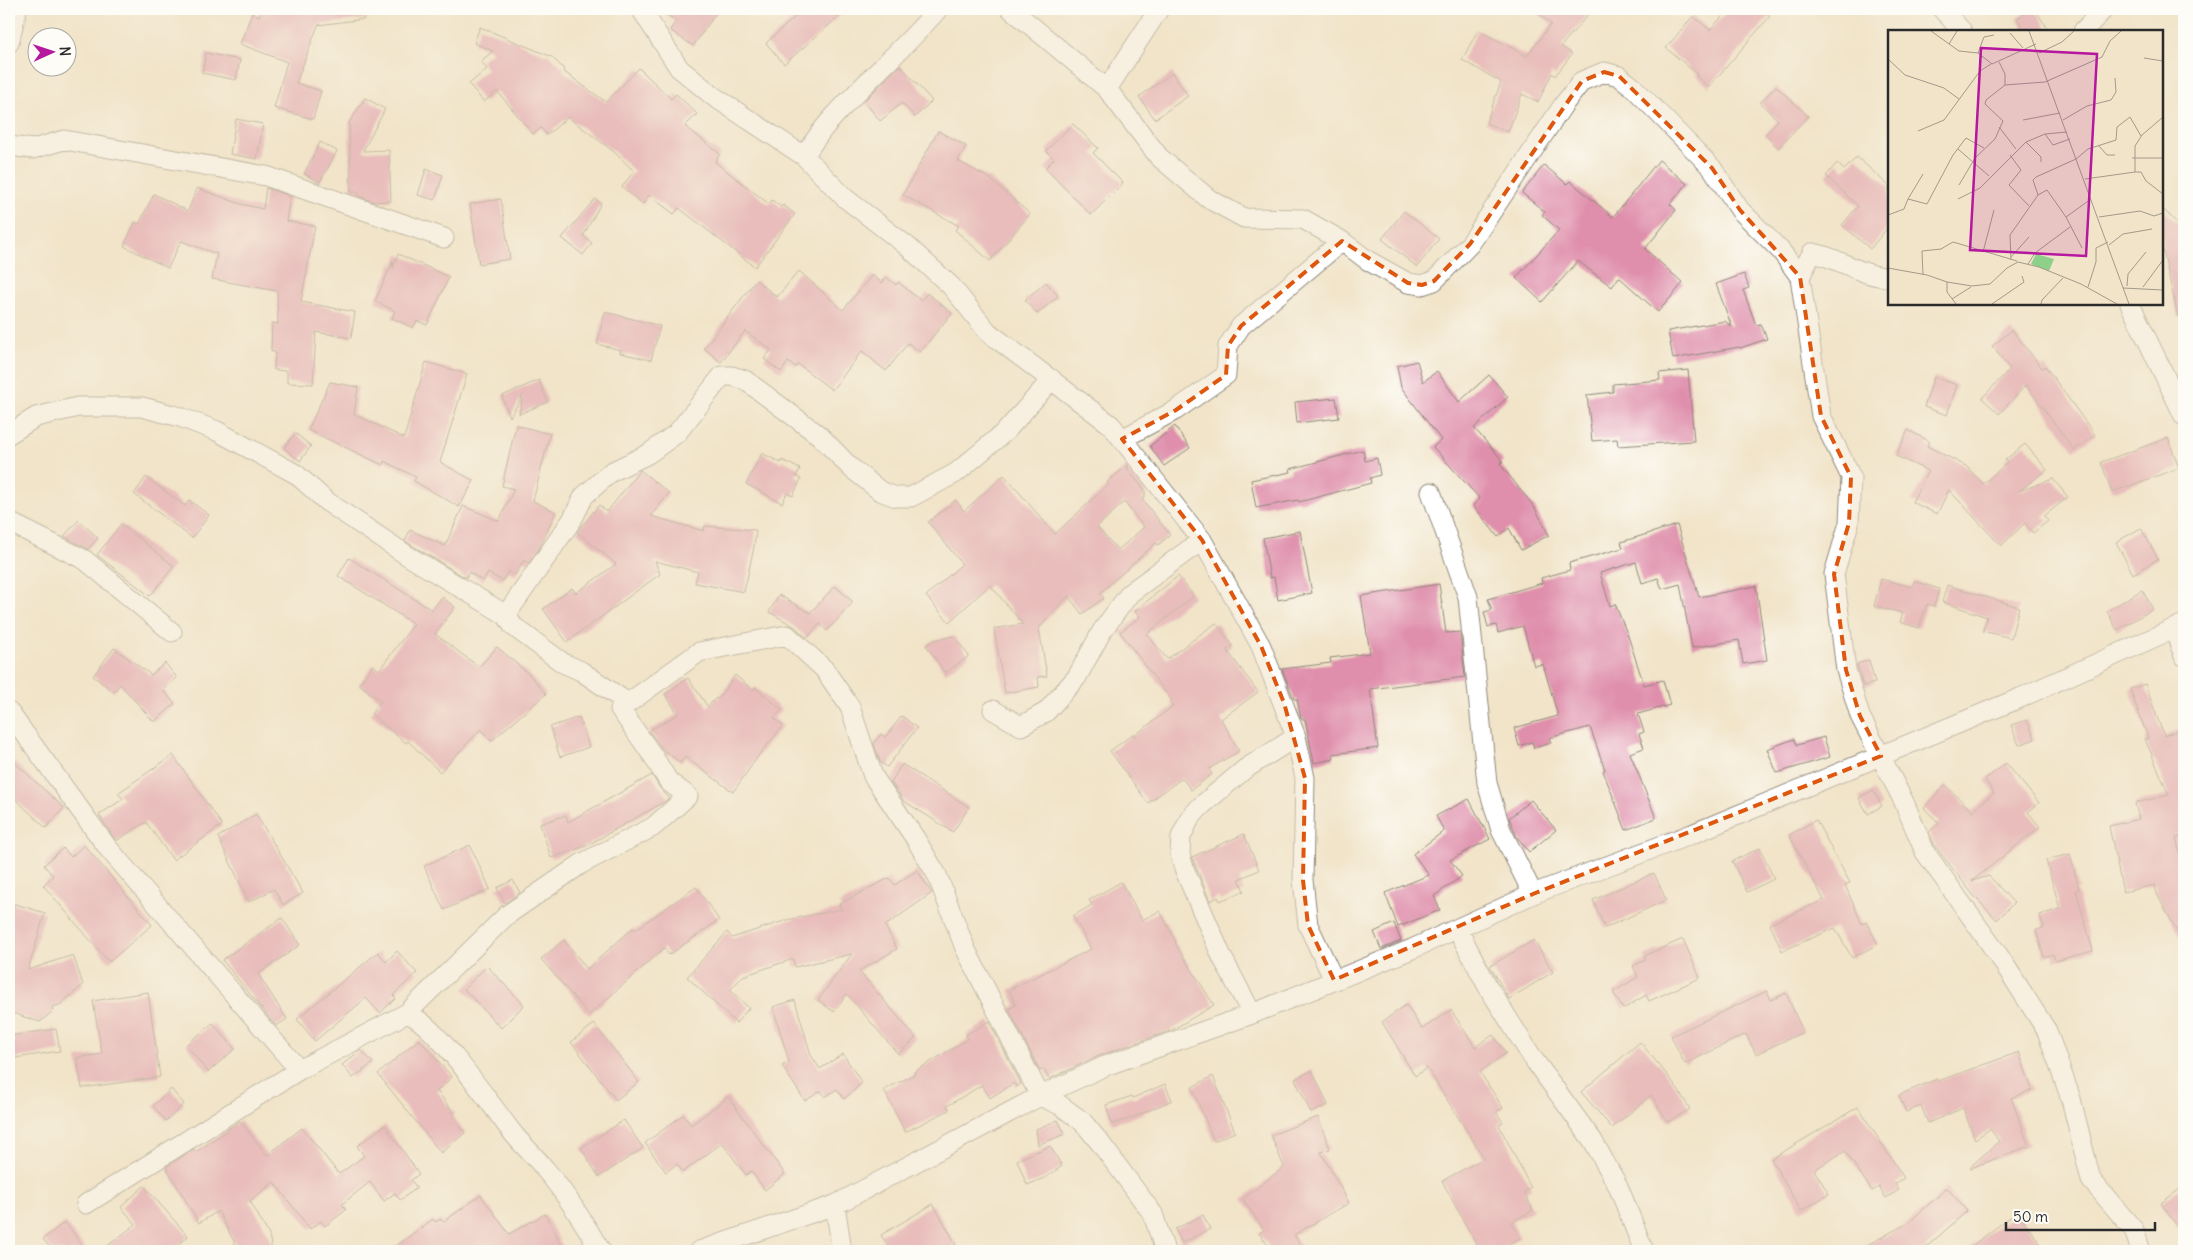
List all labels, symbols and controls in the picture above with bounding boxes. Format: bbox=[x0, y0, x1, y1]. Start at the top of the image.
north arrow bbox=[28, 28, 78, 78]
inset map bbox=[1888, 30, 2163, 305]
text: N bbox=[56, 46, 74, 57]
scale bar bbox=[2006, 1200, 2154, 1232]
text: 50 m bbox=[2013, 1207, 2048, 1226]

